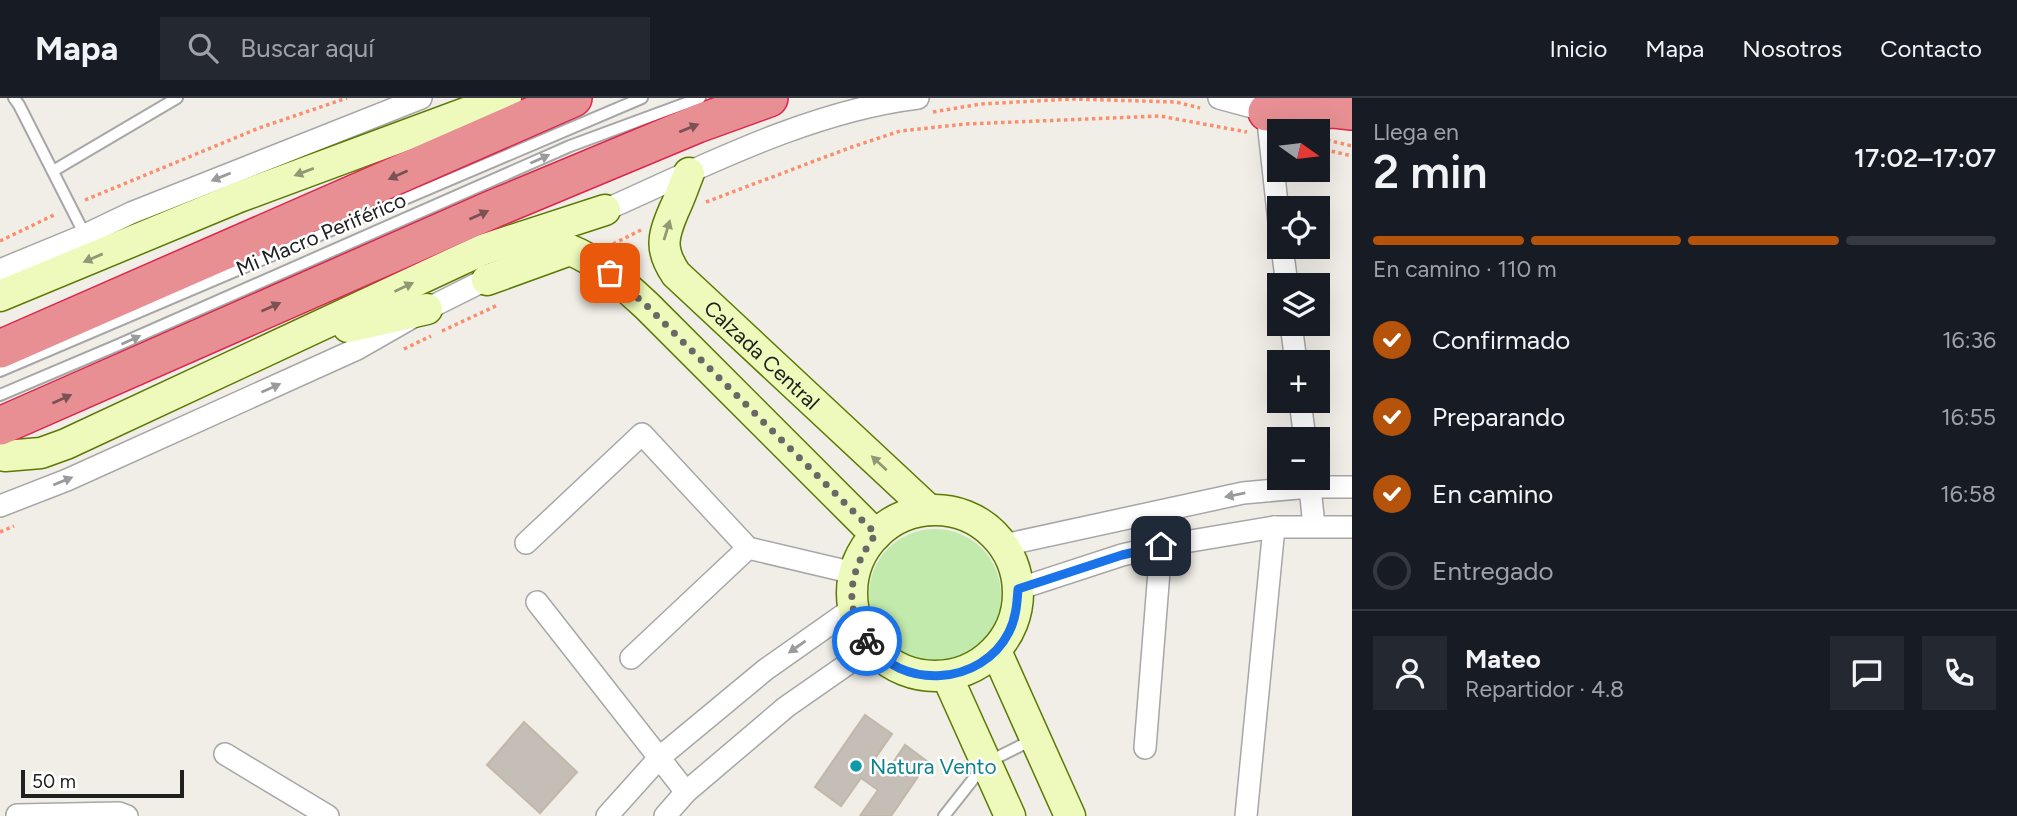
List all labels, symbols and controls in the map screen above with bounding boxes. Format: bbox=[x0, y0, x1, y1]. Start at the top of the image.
search box bbox=[160, 17, 650, 80]
text: Mapa bbox=[35, 29, 118, 68]
icon: search bbox=[184, 29, 222, 67]
text: Buscar aquí bbox=[240, 32, 374, 64]
text: Inicio bbox=[1549, 34, 1607, 63]
text: Mapa bbox=[1645, 34, 1704, 63]
text: Nosotros bbox=[1742, 34, 1842, 63]
text: Contacto bbox=[1880, 34, 1982, 63]
text: Llega en bbox=[1373, 118, 1459, 146]
north arrow bbox=[1267, 119, 1330, 182]
map controls bbox=[1267, 119, 1330, 490]
one-way arrow bbox=[678, 122, 699, 133]
text: 17:02–17:07 bbox=[1854, 142, 1996, 174]
text: 2 min bbox=[1373, 144, 1488, 200]
one-way arrow bbox=[530, 153, 551, 164]
one-way arrow bbox=[294, 167, 315, 178]
one-way arrow bbox=[388, 169, 409, 180]
one-way arrow bbox=[211, 171, 231, 183]
street label: Mi Macro Periférico bbox=[232, 187, 410, 281]
button: locate bbox=[1267, 196, 1330, 259]
one-way arrow bbox=[469, 209, 489, 221]
one-way arrow bbox=[663, 219, 673, 240]
pin bbox=[580, 243, 640, 303]
one-way arrow bbox=[83, 252, 104, 263]
icon: bag bbox=[591, 254, 629, 292]
text: En camino · 110 m bbox=[1373, 255, 1557, 283]
button: layers bbox=[1267, 273, 1330, 336]
one-way arrow bbox=[394, 281, 414, 293]
street label: Calzada Central bbox=[699, 295, 825, 414]
one-way arrow bbox=[260, 301, 281, 312]
icon: check bbox=[1373, 321, 1411, 359]
text: Confirmado bbox=[1432, 324, 1570, 356]
text: 16:36 bbox=[1942, 326, 1996, 354]
one-way arrow bbox=[120, 334, 141, 345]
button: + bbox=[1267, 350, 1330, 413]
one-way arrow bbox=[261, 382, 281, 393]
one-way arrow bbox=[52, 393, 73, 404]
icon: check bbox=[1373, 398, 1411, 436]
text: Preparando bbox=[1432, 401, 1565, 433]
text: 16:55 bbox=[1941, 403, 1996, 431]
button: − bbox=[1267, 427, 1330, 490]
one-way arrow bbox=[870, 455, 888, 471]
one-way arrow bbox=[53, 475, 74, 486]
icon: check bbox=[1373, 475, 1411, 513]
text: En camino bbox=[1432, 478, 1553, 510]
text: 16:58 bbox=[1940, 480, 1996, 508]
one-way arrow bbox=[1224, 490, 1246, 501]
pin bbox=[1131, 516, 1191, 576]
icon: home bbox=[1142, 527, 1180, 565]
text: Entregado bbox=[1432, 555, 1554, 587]
courier bbox=[832, 606, 902, 676]
icon: bike bbox=[848, 622, 886, 660]
button: person bbox=[1373, 636, 1447, 710]
button: chat bbox=[1830, 636, 1904, 710]
button: phone bbox=[1922, 636, 1996, 710]
one-way arrow bbox=[788, 640, 806, 654]
text: Mateo bbox=[1465, 643, 1541, 675]
text: Repartidor · 4.8 bbox=[1465, 675, 1624, 703]
place label: Natura Vento bbox=[870, 754, 997, 779]
marker: Natura Vento bbox=[848, 758, 864, 774]
scale bar bbox=[21, 767, 184, 799]
text: 50 m bbox=[32, 770, 76, 793]

